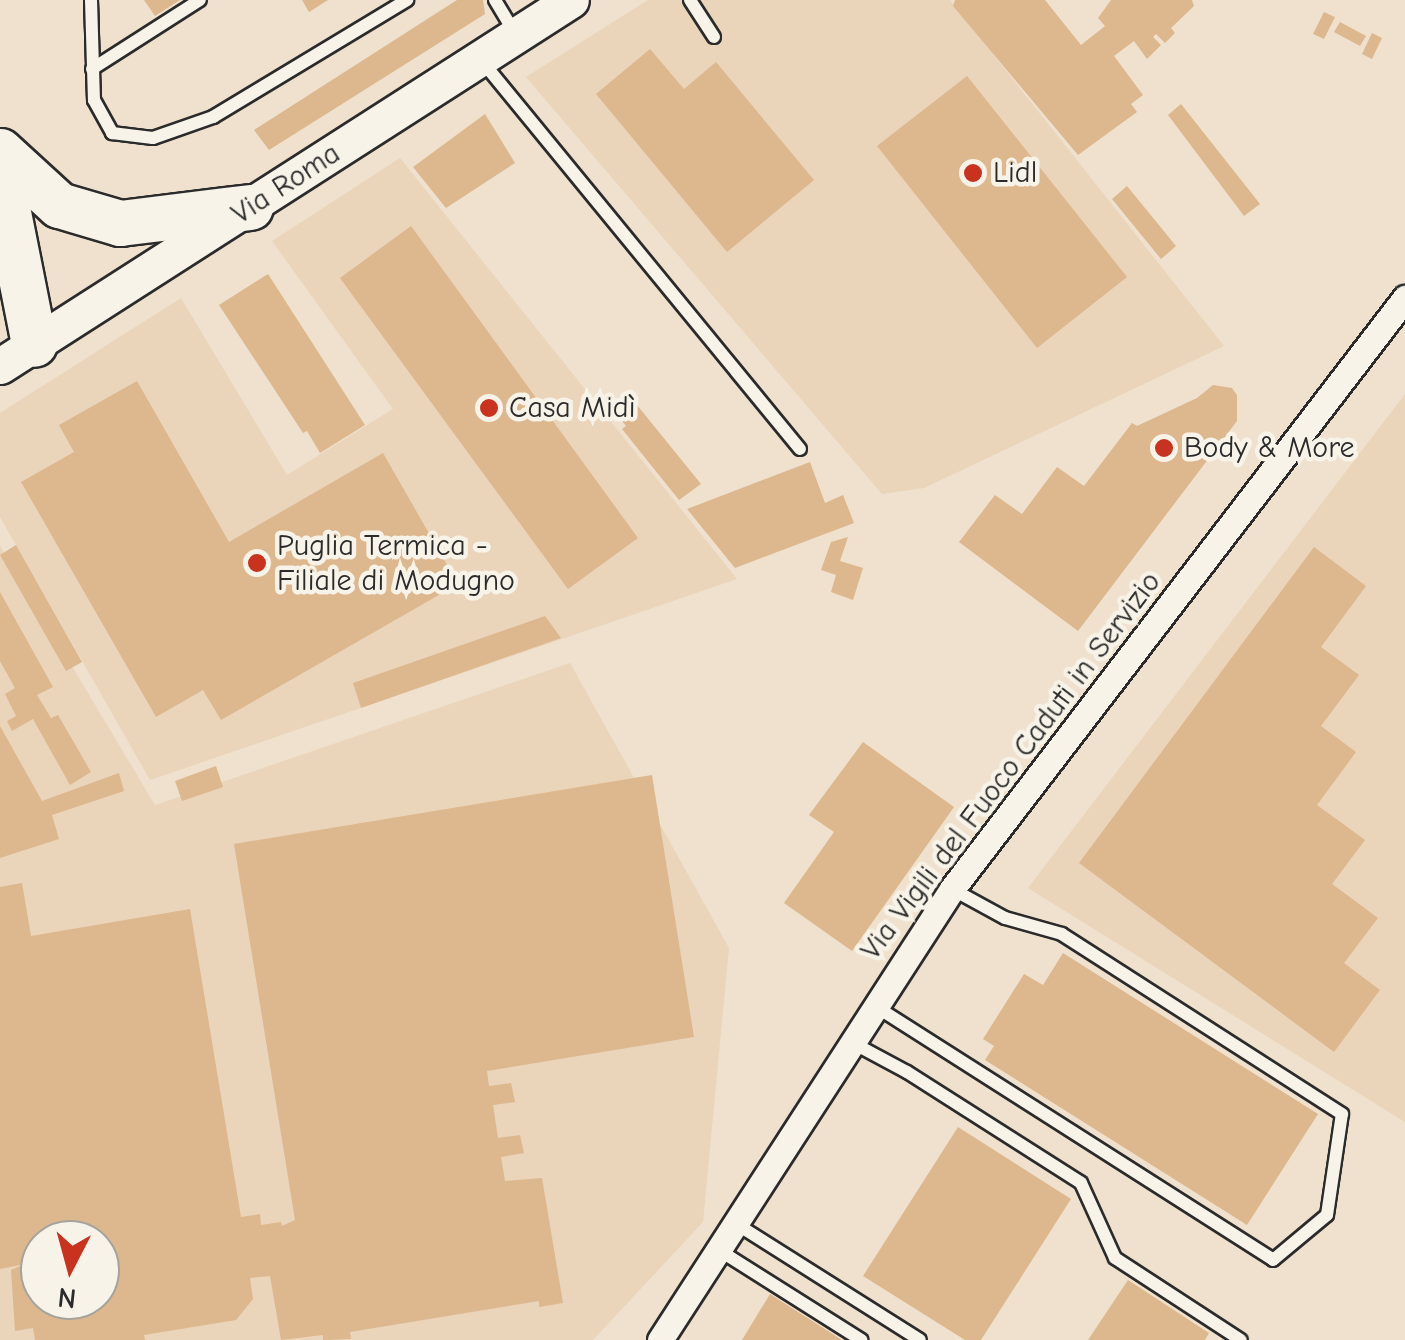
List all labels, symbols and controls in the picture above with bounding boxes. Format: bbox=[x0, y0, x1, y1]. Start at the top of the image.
street label: Via Roma bbox=[225, 136, 347, 232]
place label: Lidl bbox=[993, 155, 1037, 191]
marker: Lidl bbox=[962, 162, 984, 184]
place label: Casa Midì bbox=[509, 390, 635, 426]
marker: Casa Midì bbox=[478, 397, 500, 419]
place label: Body & More bbox=[1184, 430, 1355, 466]
marker: Body & More bbox=[1153, 437, 1175, 459]
place label: Puglia Termica - Filiale di Modugno bbox=[277, 528, 515, 598]
marker: Puglia Termica - Filiale di Modugno bbox=[246, 552, 268, 574]
street label: Via Vigili del Fuoco Caduti in Servizio bbox=[853, 565, 1169, 967]
north arrow bbox=[20, 1220, 120, 1320]
text: N bbox=[56, 1281, 78, 1315]

